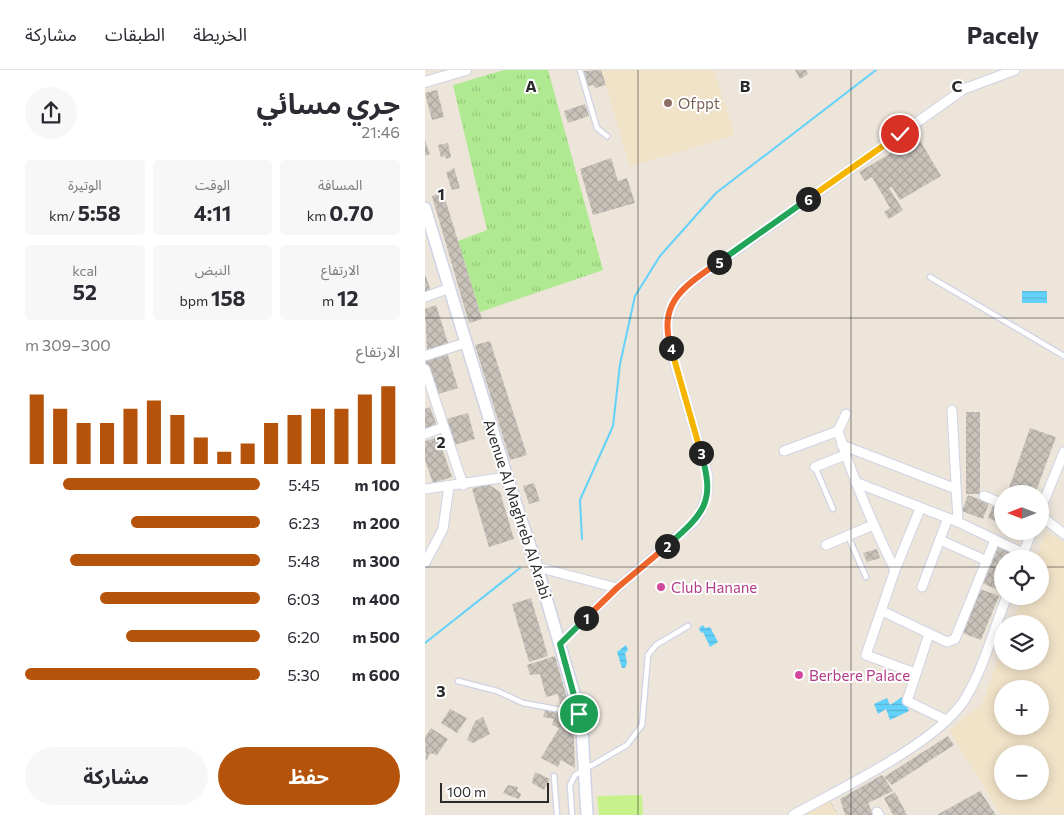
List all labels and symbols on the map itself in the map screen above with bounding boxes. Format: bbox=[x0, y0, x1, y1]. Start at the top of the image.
text: A bbox=[525, 76, 537, 95]
text: B bbox=[740, 76, 751, 95]
text: C bbox=[952, 76, 963, 95]
place label: Ofppt bbox=[678, 94, 720, 112]
marker: Ofppt bbox=[662, 97, 674, 109]
pin bbox=[879, 113, 921, 155]
text: 1 bbox=[437, 184, 445, 203]
pin: 6 bbox=[795, 186, 821, 212]
pin: 5 bbox=[707, 250, 731, 274]
pin: 4 bbox=[659, 336, 683, 360]
street label: Avenue Al Maghreb Al Arabi bbox=[480, 417, 556, 601]
text: 2 bbox=[436, 432, 446, 451]
pin: 3 bbox=[689, 440, 713, 466]
north arrow bbox=[994, 485, 1049, 540]
pin: 2 bbox=[655, 534, 679, 558]
place label: Club Hanane bbox=[671, 578, 757, 596]
marker: Club Hanane bbox=[655, 581, 667, 593]
pin: 1 bbox=[573, 606, 599, 630]
place label: Berbere Palace bbox=[809, 666, 910, 684]
marker: Berbere Palace bbox=[793, 669, 805, 681]
text: 3 bbox=[436, 681, 446, 700]
pin bbox=[558, 693, 600, 735]
scale bar bbox=[440, 780, 549, 803]

